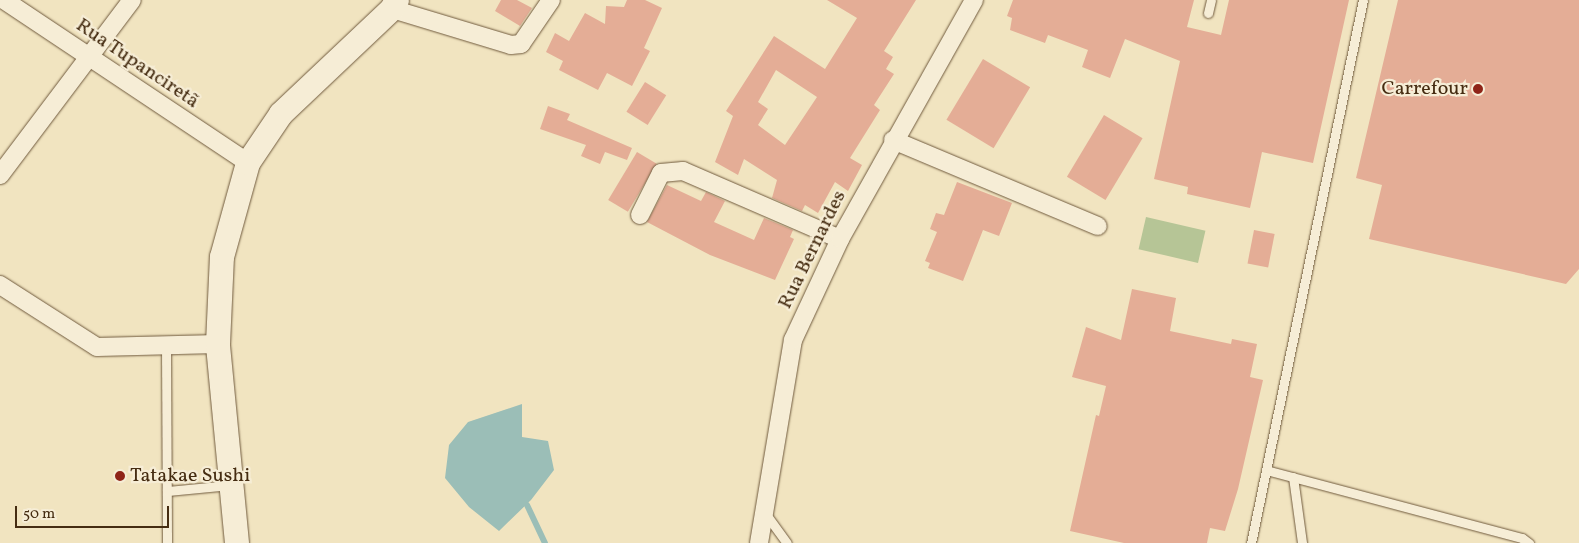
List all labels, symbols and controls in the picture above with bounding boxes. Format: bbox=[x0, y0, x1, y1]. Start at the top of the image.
street label: Rua Tupanciretã bbox=[71, 14, 203, 114]
place label: Carrefour bbox=[1382, 77, 1468, 101]
marker: Carrefour bbox=[1472, 83, 1484, 95]
street label: Rua Bernardes bbox=[774, 187, 852, 313]
place label: Tatakae Sushi bbox=[130, 464, 250, 488]
marker: Tatakae Sushi bbox=[114, 470, 126, 482]
scale bar bbox=[18, 496, 171, 528]
text: 50 m bbox=[23, 504, 55, 525]

